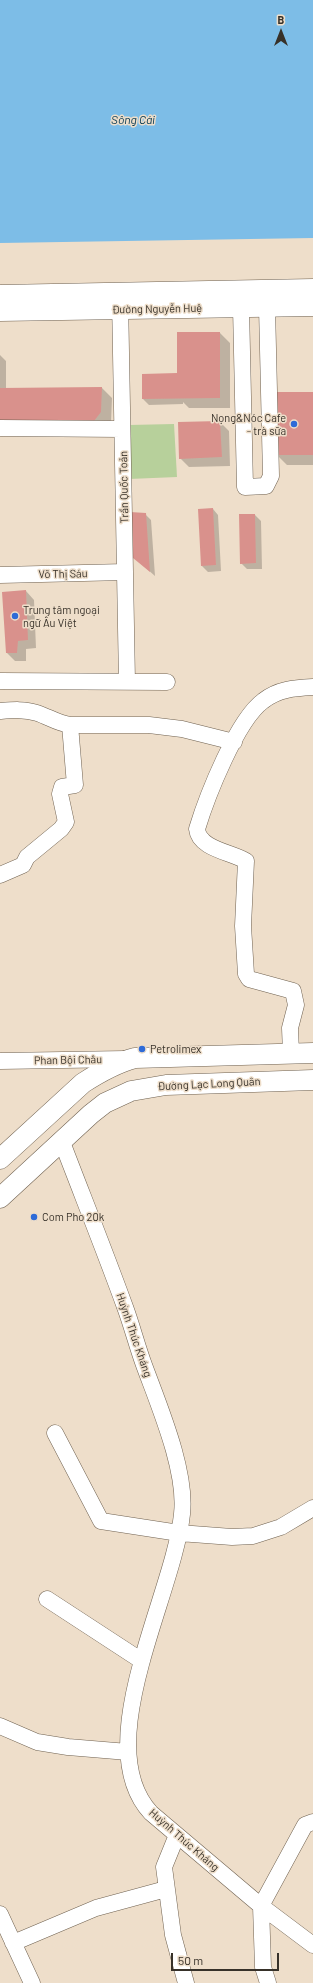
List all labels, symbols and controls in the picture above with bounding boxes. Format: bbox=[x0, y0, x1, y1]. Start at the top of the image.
north arrow bbox=[261, 12, 301, 52]
text: B bbox=[278, 13, 284, 26]
water label: Sông Cái bbox=[111, 113, 155, 127]
street label: Đường Nguyễn Huệ bbox=[112, 302, 202, 316]
place label: Nọng&Nóc Cafe - trà sữa bbox=[211, 411, 286, 437]
marker: Nọng&Nóc Cafe - trà sữa bbox=[289, 419, 299, 429]
street label: Trần Quốc Toản bbox=[117, 451, 131, 523]
street label: Võ Thị Sáu bbox=[38, 567, 88, 581]
place label: Trung tâm ngoại ngữ Âu Việt bbox=[23, 603, 100, 629]
marker: Trung tâm ngoại ngữ Âu Việt bbox=[10, 611, 20, 621]
place label: Petrolimex bbox=[150, 1042, 201, 1056]
marker: Petrolimex bbox=[137, 1044, 147, 1054]
street label: Phan Bội Châu bbox=[34, 1053, 102, 1067]
street label: Đường Lạc Long Quân bbox=[157, 1075, 261, 1093]
place label: Com Pho 20k bbox=[42, 1210, 104, 1224]
marker: Com Pho 20k bbox=[29, 1212, 39, 1222]
street label: Huỳnh Thúc Kháng bbox=[113, 1291, 155, 1379]
street label: Huỳnh Thúc Kháng bbox=[146, 1806, 222, 1874]
scale bar bbox=[173, 1945, 281, 1971]
text: 50 m bbox=[178, 1953, 203, 1967]

